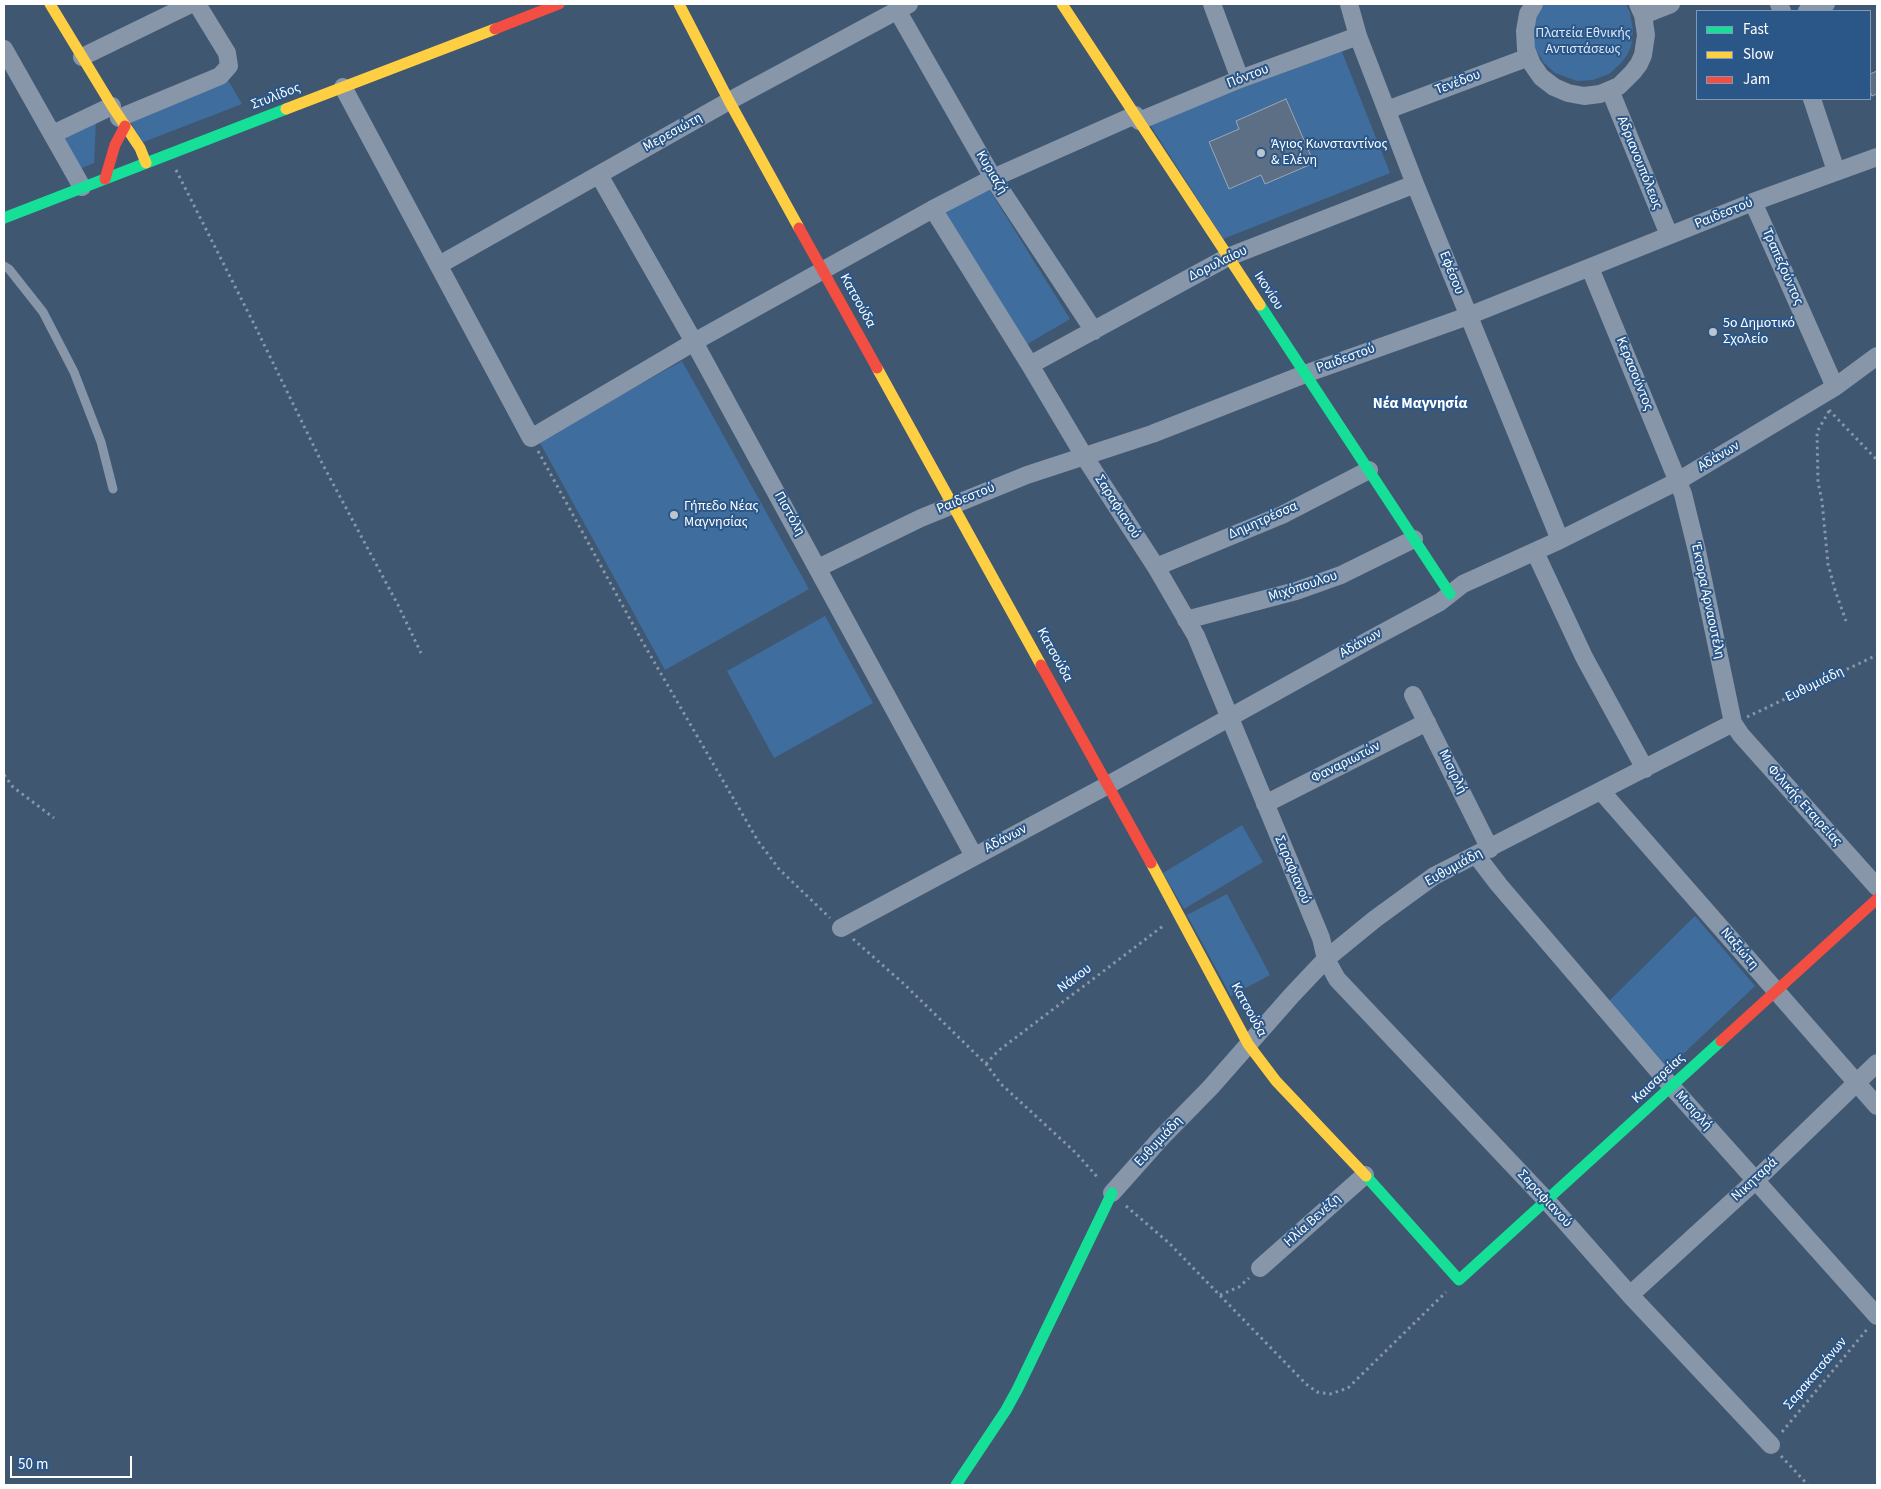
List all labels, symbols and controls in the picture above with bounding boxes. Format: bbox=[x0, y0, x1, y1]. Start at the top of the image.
legend bbox=[1696, 10, 1871, 100]
text: Fast bbox=[1743, 19, 1769, 40]
park label: Πλατεία Εθνικής Αντιστάσεως bbox=[1535, 26, 1631, 58]
text: Slow bbox=[1743, 44, 1774, 65]
street label: Πόντου bbox=[1225, 61, 1271, 93]
street label: Τενέδου bbox=[1433, 67, 1483, 99]
text: Jam bbox=[1743, 69, 1770, 90]
street label: Στυλίδος bbox=[249, 80, 303, 114]
street label: Μερεσιώτη bbox=[641, 110, 705, 156]
street label: Αδριανουπόλεως bbox=[1613, 114, 1665, 212]
place label: Άγιος Κωνσταντίνος & Ελένη bbox=[1271, 137, 1388, 170]
marker: Άγιος Κωνσταντίνος & Ελένη bbox=[1255, 147, 1267, 159]
street label: Κυριαζή bbox=[971, 148, 1011, 198]
street label: Ραιδεστού bbox=[1692, 195, 1756, 233]
street label: Τραπεζούντος bbox=[1758, 226, 1806, 308]
street label: Δορυλαίου bbox=[1186, 243, 1250, 285]
street label: Εφέσου bbox=[1435, 249, 1467, 297]
street label: Ικονίου bbox=[1249, 269, 1287, 313]
street label: Κατσούδα bbox=[835, 271, 879, 331]
place label: 5ο Δημοτικό Σχολείο bbox=[1723, 316, 1795, 348]
marker: 5ο Δημοτικό Σχολείο bbox=[1707, 326, 1719, 338]
street label: Κερασούντος bbox=[1612, 335, 1656, 413]
street label: Ραιδεστού bbox=[1314, 341, 1378, 377]
district label: Νέα Μαγνησία bbox=[1373, 396, 1467, 414]
street label: Αδάνων bbox=[1695, 438, 1743, 476]
street label: Σαραφιανού bbox=[1090, 472, 1144, 542]
street label: Ραιδεστού bbox=[934, 480, 998, 518]
street label: Πιστόλη bbox=[770, 489, 808, 539]
street label: Δημητρέσσα bbox=[1226, 498, 1300, 544]
place label: Γήπεδο Νέας Μαγνησίας bbox=[684, 499, 759, 532]
marker: Γήπεδο Νέας Μαγνησίας bbox=[668, 509, 680, 521]
street label: Έκτορα Αρναουτέλη bbox=[1686, 541, 1728, 661]
street label: Μιχόπουλου bbox=[1266, 568, 1340, 606]
street label: Κατσούδα bbox=[1032, 625, 1076, 685]
street label: Αδάνων bbox=[1337, 626, 1385, 662]
street label: Ευθυμιάδη bbox=[1783, 664, 1847, 706]
street label: Φαναριωτών bbox=[1309, 738, 1383, 788]
street label: Μισιρλή bbox=[1434, 747, 1470, 797]
street label: Φιλικής Εταιρείας bbox=[1763, 762, 1845, 850]
street label: Αδάνων bbox=[982, 821, 1030, 857]
street label: Σαραφιανού bbox=[1270, 833, 1314, 907]
street label: Ευθυμιάδη bbox=[1422, 845, 1486, 891]
street label: Ναξιώτη bbox=[1716, 925, 1762, 973]
street label: Νάκου bbox=[1055, 961, 1095, 997]
street label: Κατσούδα bbox=[1226, 980, 1270, 1040]
street label: Καισαρείας bbox=[1629, 1050, 1689, 1108]
street label: Μισιρλή bbox=[1671, 1088, 1715, 1134]
street label: Ευθυμιάδη bbox=[1131, 1113, 1187, 1171]
street label: Νικηταρά bbox=[1729, 1155, 1781, 1205]
street label: Σαραφιανού bbox=[1513, 1167, 1575, 1231]
street label: Ηλία Βενέζη bbox=[1281, 1191, 1345, 1251]
street label: Σαρακατσάνων bbox=[1781, 1334, 1851, 1414]
scale bar bbox=[12, 1446, 135, 1478]
text: 50 m bbox=[18, 1454, 48, 1475]

